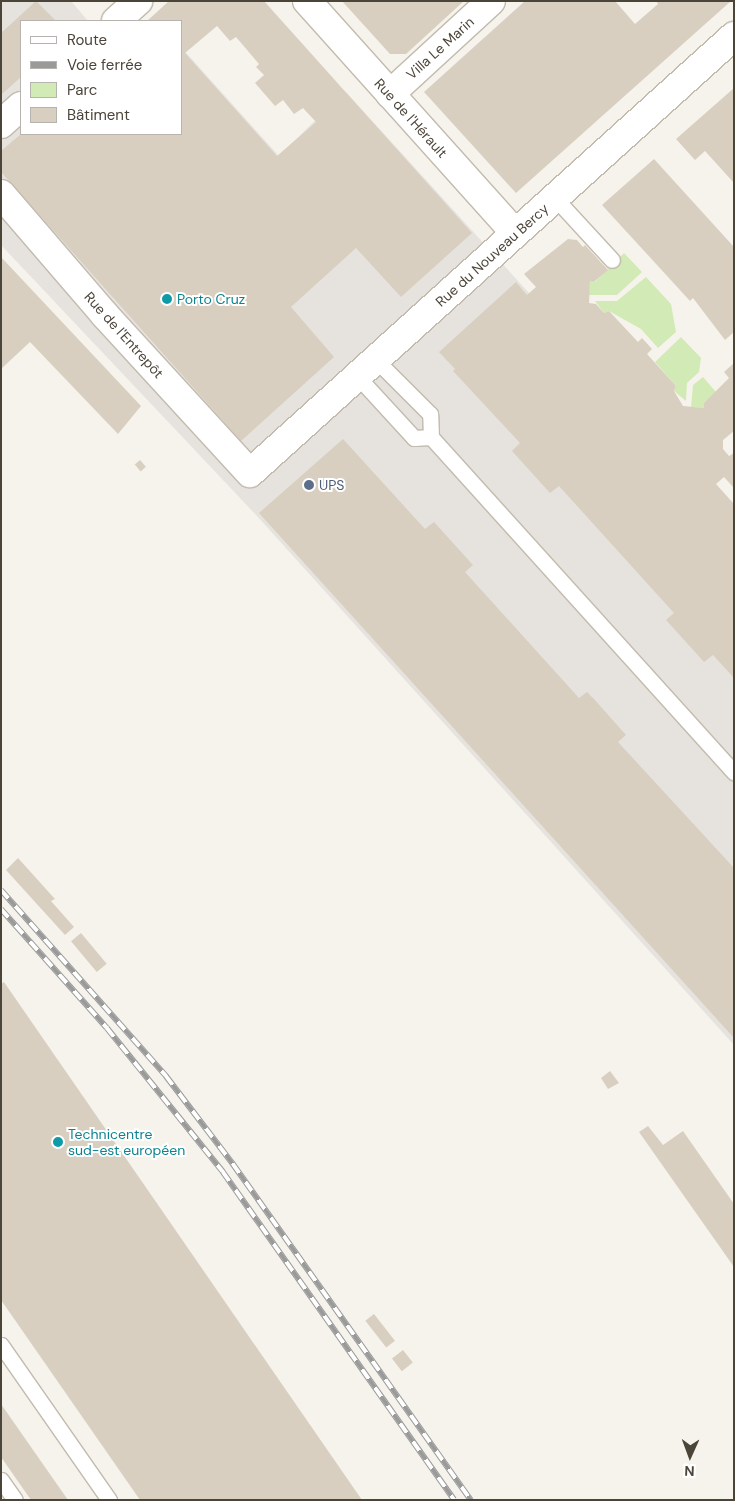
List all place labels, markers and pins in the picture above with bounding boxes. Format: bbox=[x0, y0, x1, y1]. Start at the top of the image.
place label: Porto Cruz bbox=[177, 291, 245, 307]
marker: Porto Cruz bbox=[161, 293, 173, 305]
place label: UPS bbox=[319, 477, 344, 493]
marker: UPS bbox=[303, 479, 315, 491]
place label: Technicentre sud-est européen bbox=[68, 1126, 185, 1158]
marker: Technicentre sud-est européen bbox=[52, 1136, 64, 1148]

